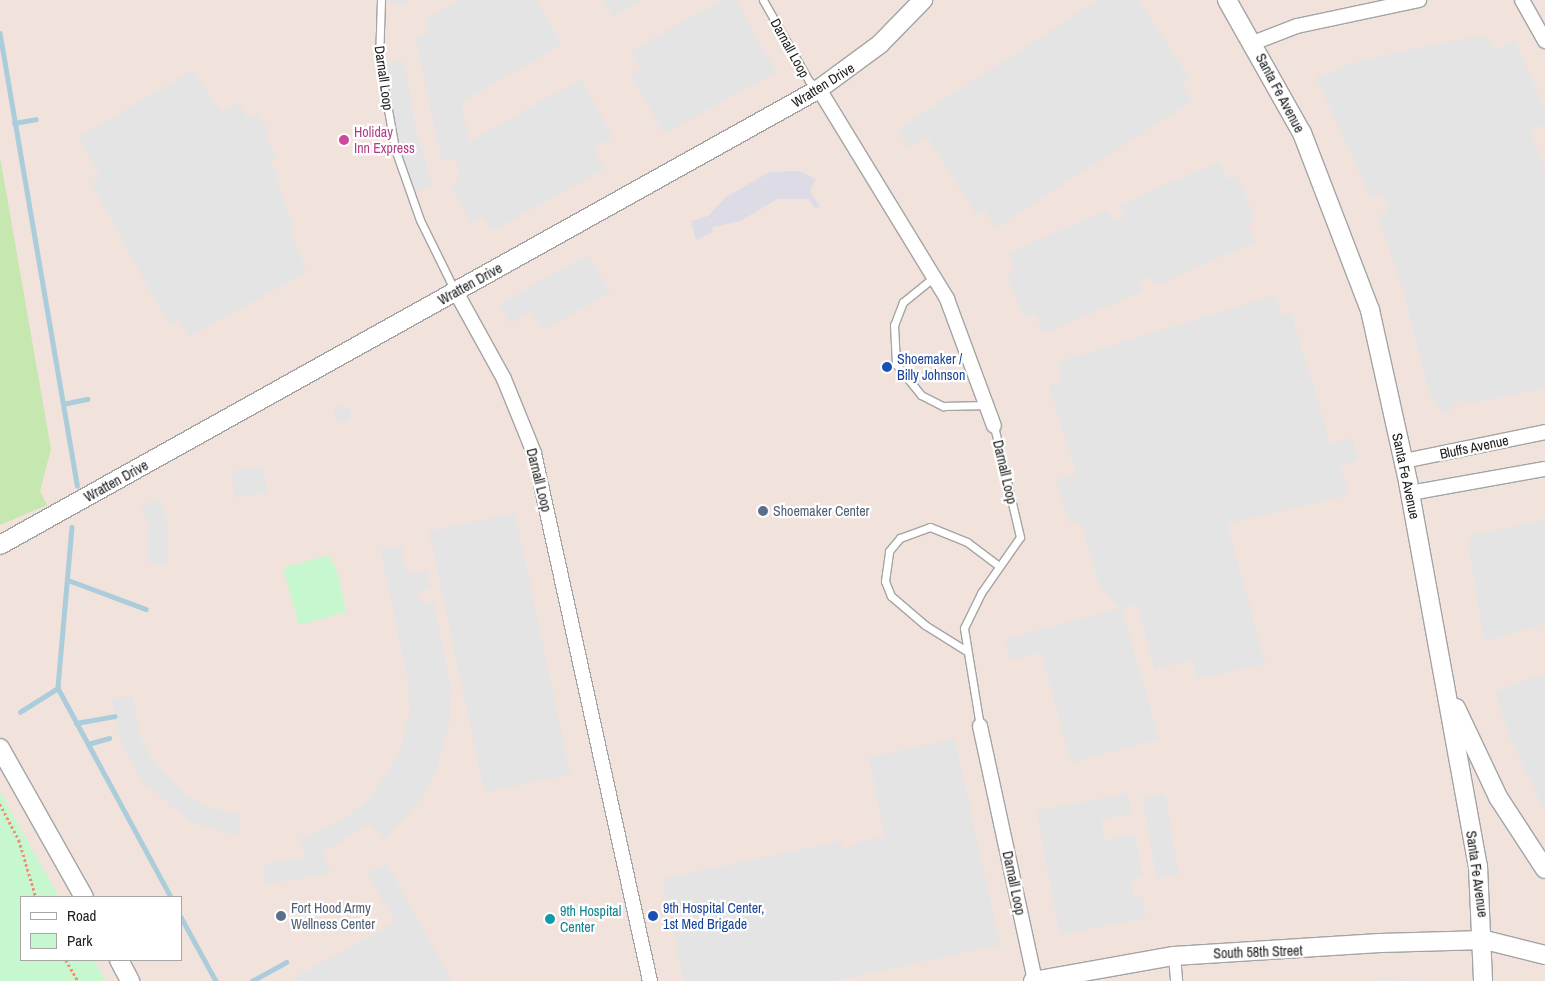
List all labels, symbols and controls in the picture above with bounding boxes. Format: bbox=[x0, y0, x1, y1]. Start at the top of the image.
street label: Darnall Loop bbox=[767, 15, 813, 81]
street label: Darnall Loop bbox=[371, 45, 397, 111]
street label: Santa Fe Avenue bbox=[1252, 50, 1308, 136]
street label: Wratten Drive bbox=[789, 59, 857, 111]
place label: Holiday Inn Express bbox=[354, 124, 415, 156]
marker: Holiday Inn Express bbox=[338, 134, 350, 146]
street label: Wratten Drive bbox=[435, 260, 505, 308]
place label: Shoemaker / Billy Johnson bbox=[897, 351, 965, 384]
marker: Shoemaker / Billy Johnson bbox=[881, 361, 893, 373]
street label: Santa Fe Avenue bbox=[1389, 431, 1423, 521]
street label: Bluffs Avenue bbox=[1438, 431, 1510, 463]
street label: Darnall Loop bbox=[989, 438, 1021, 506]
street label: Darnall Loop bbox=[523, 446, 555, 514]
street label: Wratten Drive bbox=[81, 457, 151, 505]
place label: Shoemaker Center bbox=[773, 503, 869, 519]
marker: Shoemaker Center bbox=[757, 505, 769, 517]
street label: Santa Fe Avenue bbox=[1463, 829, 1491, 919]
street label: Darnall Loop bbox=[999, 849, 1029, 917]
legend bbox=[20, 896, 182, 961]
place label: Fort Hood Army Wellness Center bbox=[291, 900, 375, 932]
place label: 9th Hospital Center, 1st Med Brigade bbox=[663, 900, 764, 932]
place label: 9th Hospital Center bbox=[560, 903, 621, 936]
text: Road bbox=[67, 905, 96, 926]
marker: Fort Hood Army Wellness Center bbox=[275, 910, 287, 922]
marker: 9th Hospital Center, 1st Med Brigade bbox=[647, 910, 659, 922]
marker: 9th Hospital Center bbox=[544, 913, 556, 925]
text: Park bbox=[67, 930, 92, 951]
street label: South 58th Street bbox=[1213, 942, 1303, 962]

